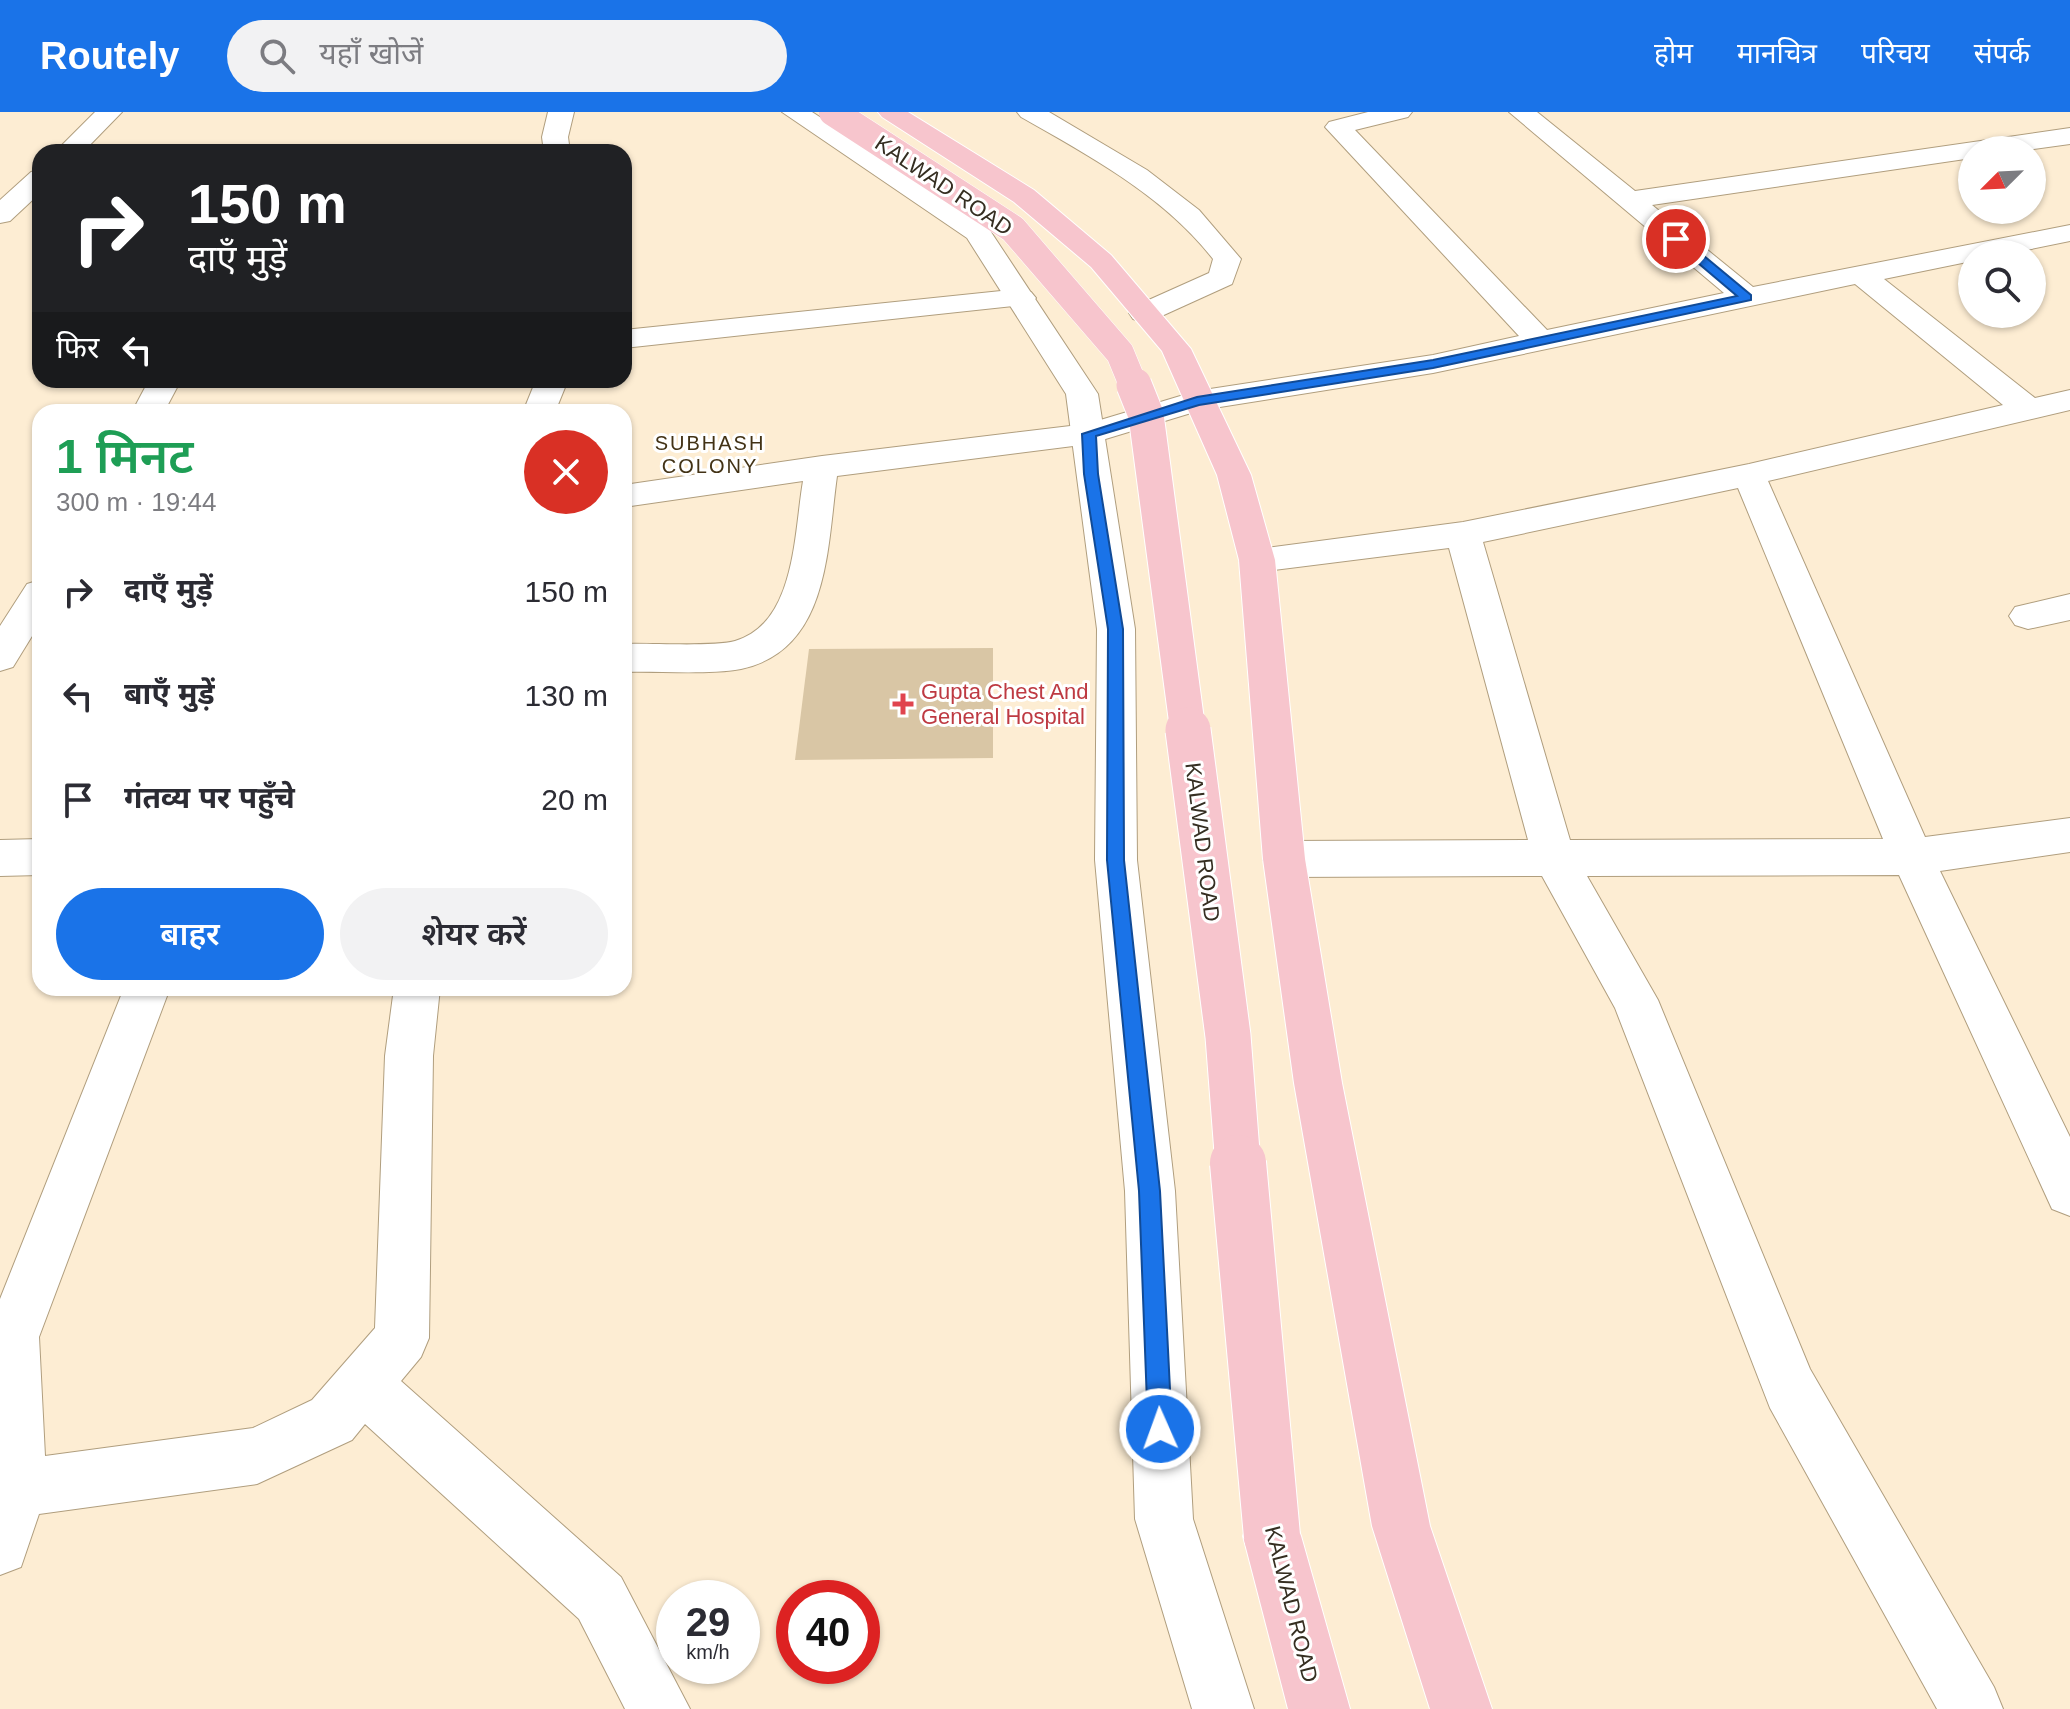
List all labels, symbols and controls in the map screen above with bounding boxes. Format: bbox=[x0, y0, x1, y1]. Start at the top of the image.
search box bbox=[227, 20, 787, 92]
icon: search bbox=[255, 34, 299, 78]
text: Routely bbox=[40, 35, 179, 77]
text: यहाँ खोजें bbox=[319, 37, 423, 70]
text: होम bbox=[1654, 38, 1693, 69]
text: मानचित्र bbox=[1737, 38, 1817, 69]
text: परिचय bbox=[1861, 38, 1930, 69]
text: संपर्क bbox=[1974, 38, 2030, 69]
street label: KALWAD ROAD bbox=[870, 130, 1017, 241]
north arrow bbox=[1958, 136, 2046, 224]
map controls bbox=[1958, 136, 2046, 328]
text: 150 m bbox=[188, 172, 347, 235]
icon: right bbox=[56, 176, 160, 280]
pin bbox=[1642, 205, 1710, 273]
icon: arrive bbox=[1654, 217, 1698, 261]
text: दाएँ मुड़ें bbox=[188, 238, 287, 279]
button: search bbox=[1958, 240, 2046, 328]
icon: left bbox=[115, 328, 159, 372]
text: फिर bbox=[56, 331, 99, 364]
text: 1 मिनट bbox=[56, 430, 193, 483]
button: close bbox=[524, 430, 608, 514]
district label: SUBHASH COLONY bbox=[655, 432, 765, 477]
text: 300 m · 19:44 bbox=[56, 487, 216, 517]
icon: right bbox=[56, 570, 100, 614]
text: दाएँ मुड़ें bbox=[124, 573, 213, 606]
text: 150 m bbox=[525, 575, 608, 608]
icon: left bbox=[56, 674, 100, 718]
text: बाएँ मुड़ें bbox=[124, 677, 215, 710]
text: 130 m bbox=[525, 679, 608, 712]
place label: Gupta Chest And General Hospital bbox=[921, 679, 1089, 729]
marker: Gupta Chest And General Hospital bbox=[892, 693, 914, 715]
street label: KALWAD ROAD bbox=[1180, 761, 1225, 923]
icon: arrive bbox=[56, 778, 100, 822]
text: गंतव्य पर पहुँचे bbox=[124, 781, 295, 814]
text: 20 m bbox=[541, 783, 608, 816]
button: बाहर bbox=[56, 888, 324, 980]
button: शेयर करें bbox=[340, 888, 608, 980]
position arrow bbox=[1118, 1387, 1202, 1471]
street label: KALWAD ROAD bbox=[1260, 1523, 1323, 1685]
speed limit sign: 40 bbox=[776, 1580, 880, 1684]
text: 29 bbox=[686, 1600, 730, 1644]
text: km/h bbox=[686, 1641, 730, 1663]

